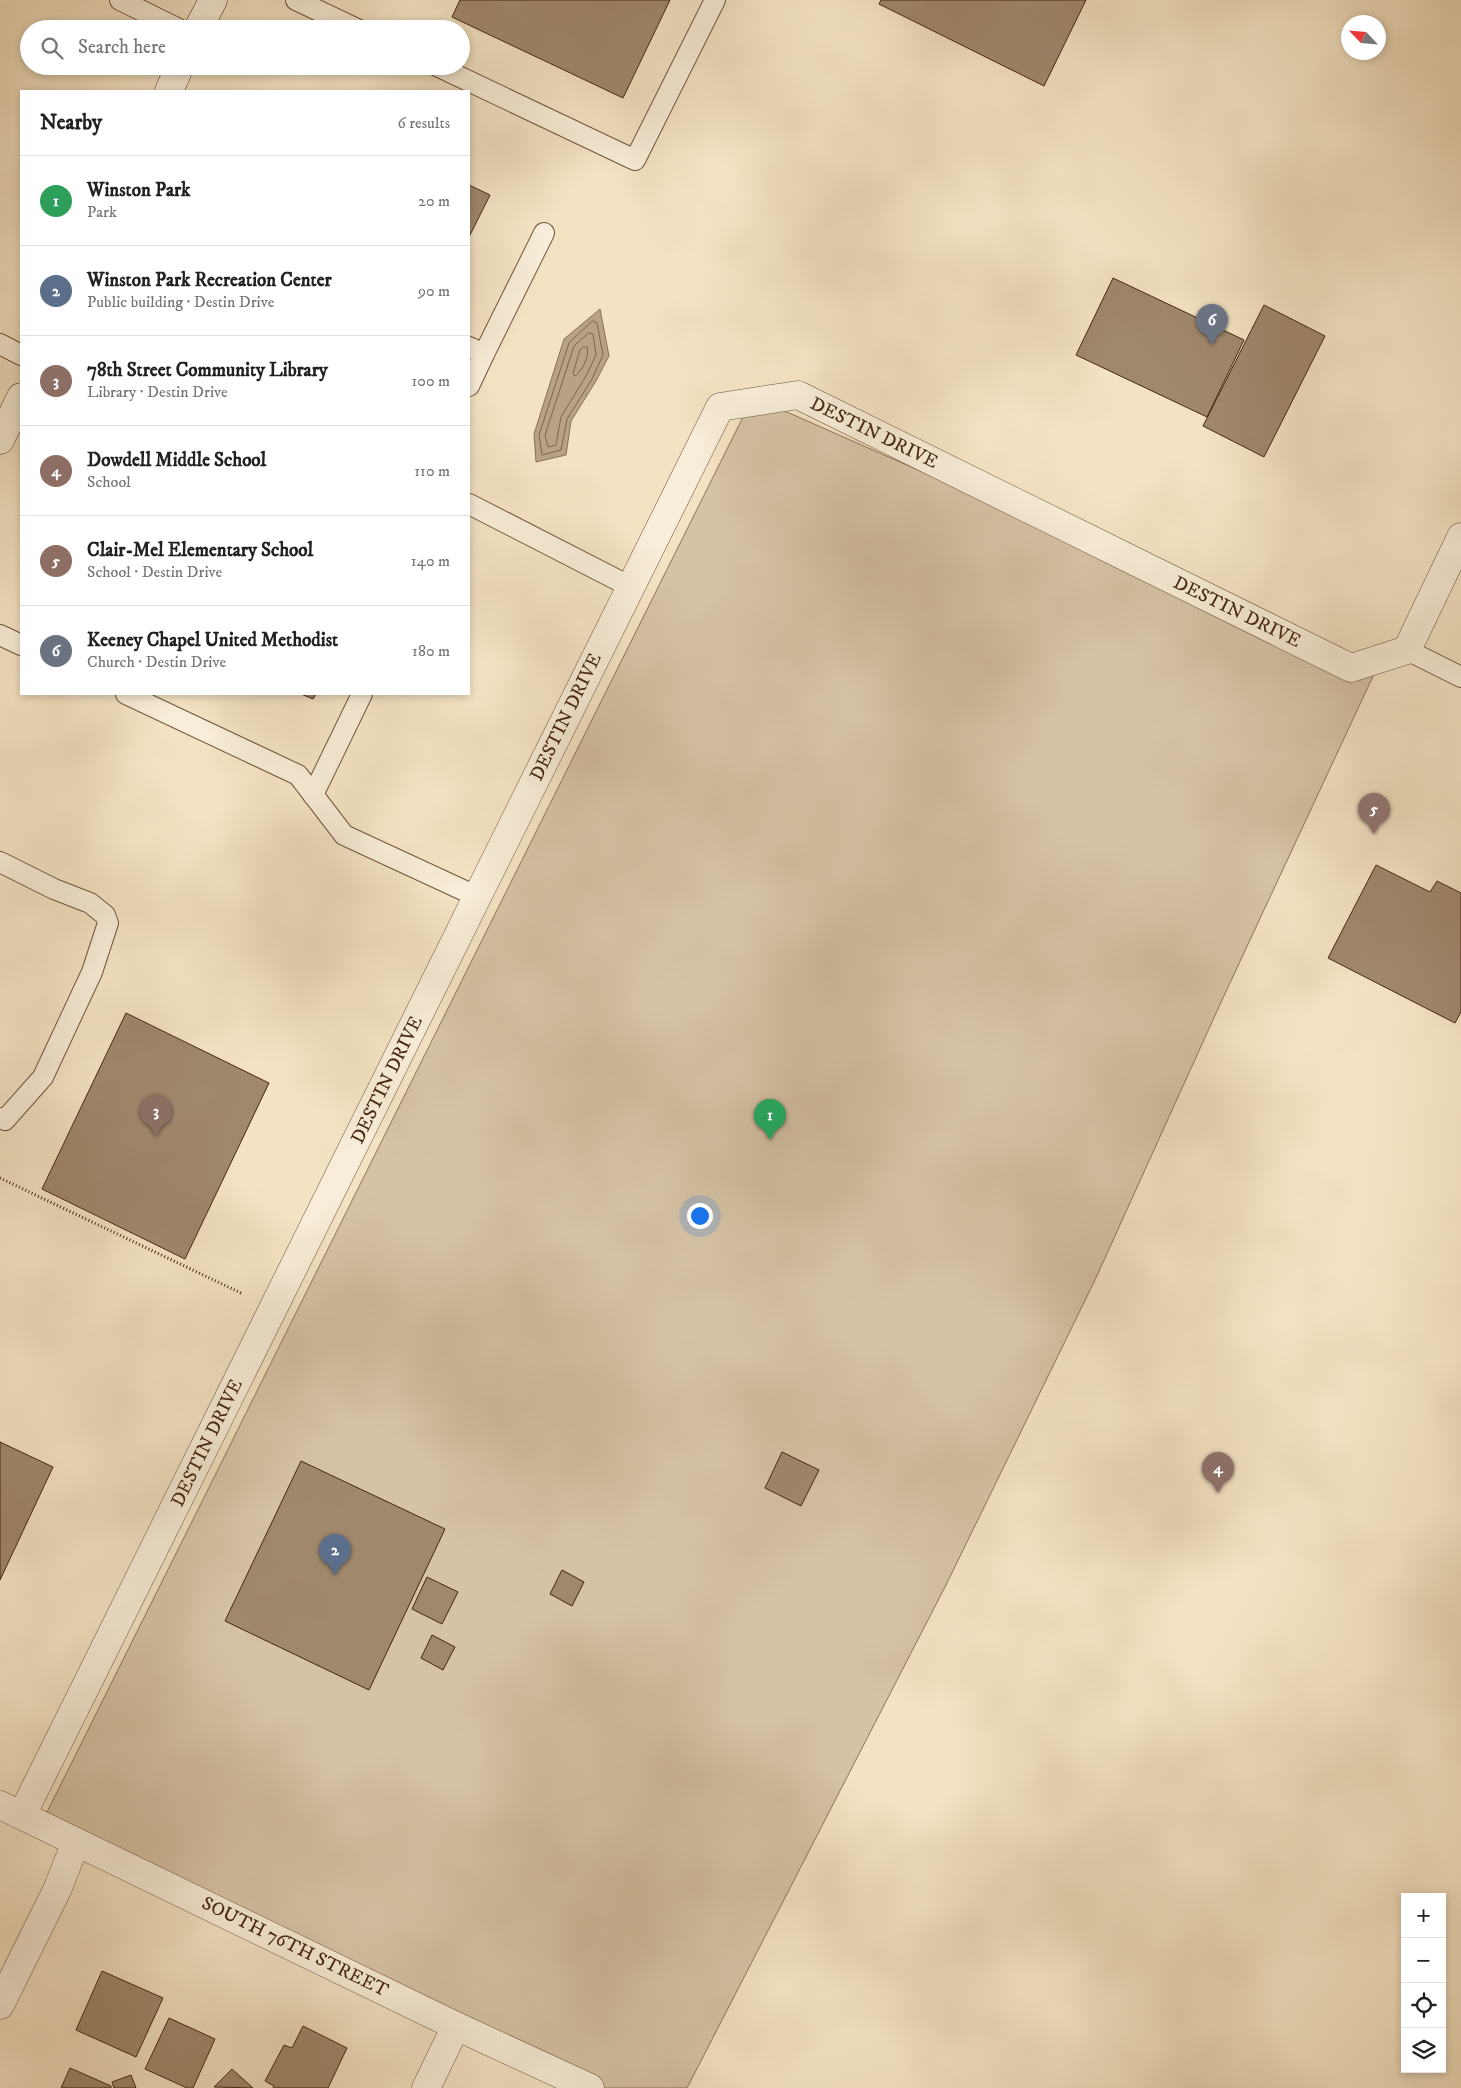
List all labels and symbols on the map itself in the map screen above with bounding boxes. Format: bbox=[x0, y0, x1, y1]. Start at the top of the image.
north arrow bbox=[1341, 15, 1386, 60]
pin: 6 bbox=[1196, 304, 1228, 345]
street label: DESTIN DRIVE bbox=[806, 392, 942, 474]
street label: DESTIN DRIVE bbox=[1169, 571, 1305, 653]
street label: DESTIN DRIVE bbox=[525, 649, 607, 785]
pin: 5 bbox=[1358, 793, 1390, 834]
street label: DESTIN DRIVE bbox=[346, 1012, 428, 1148]
pin: 3 bbox=[140, 1095, 172, 1136]
pin: 1 bbox=[754, 1099, 786, 1140]
your location bbox=[687, 1203, 713, 1229]
street label: DESTIN DRIVE bbox=[166, 1375, 248, 1511]
pin: 4 bbox=[1202, 1452, 1234, 1493]
pin: 2 bbox=[319, 1534, 351, 1575]
street label: SOUTH 76TH STREET bbox=[198, 1892, 393, 2003]

